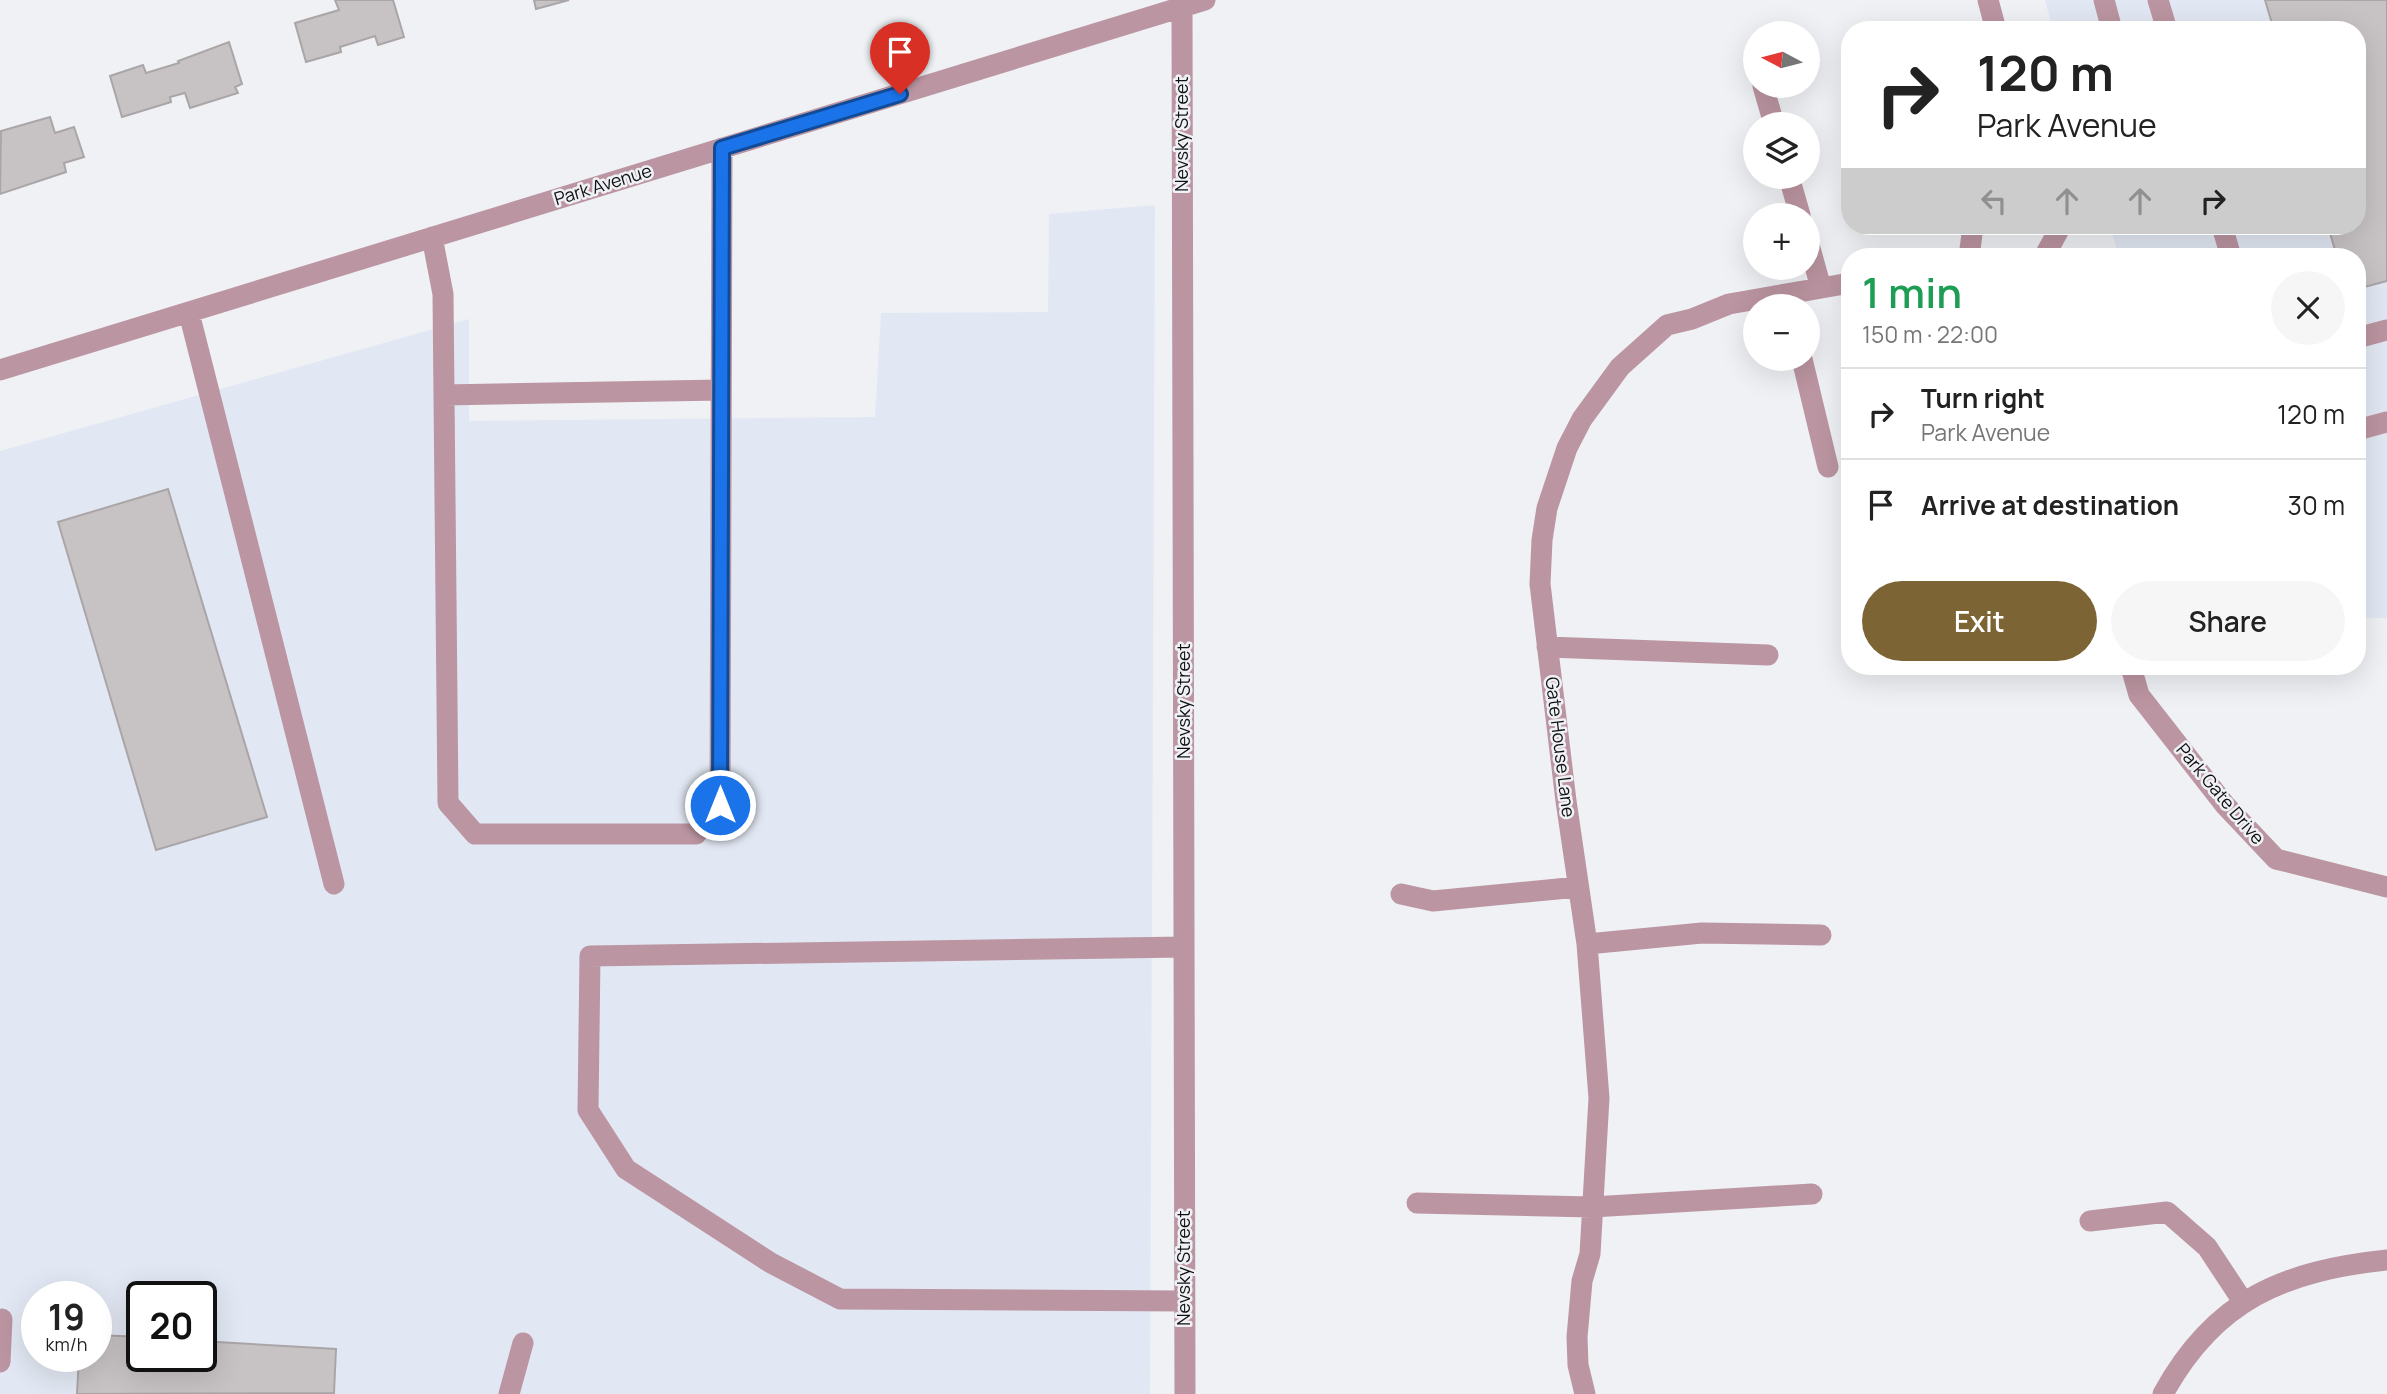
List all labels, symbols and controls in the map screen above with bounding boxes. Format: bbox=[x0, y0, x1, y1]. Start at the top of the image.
north arrow bbox=[1743, 21, 1820, 98]
map controls bbox=[1743, 21, 1820, 371]
pin bbox=[870, 22, 930, 94]
icon: arrive bbox=[881, 33, 919, 71]
text: 120 m bbox=[1977, 39, 2114, 106]
icon: right bbox=[1862, 49, 1953, 140]
street label: Nevsky Street bbox=[1169, 76, 1193, 192]
text: Park Avenue bbox=[1977, 103, 2157, 147]
button: layers bbox=[1743, 112, 1820, 189]
street label: Park Avenue bbox=[551, 158, 655, 210]
icon: left bbox=[1975, 182, 2013, 220]
icon: ahead bbox=[2048, 182, 2086, 220]
icon: ahead bbox=[2121, 182, 2159, 220]
icon: right bbox=[2194, 182, 2232, 220]
button: + bbox=[1743, 203, 1820, 280]
text: 1 min bbox=[1862, 263, 1962, 321]
button: close bbox=[2271, 271, 2345, 345]
button: − bbox=[1743, 294, 1820, 371]
text: 150 m · 22:00 bbox=[1862, 318, 1998, 350]
text: Turn right bbox=[1921, 380, 2045, 416]
icon: right bbox=[1862, 395, 1900, 433]
text: 120 m bbox=[2277, 396, 2345, 432]
text: Park Avenue bbox=[1921, 416, 2050, 448]
icon: arrive bbox=[1862, 486, 1900, 524]
text: Arrive at destination bbox=[1921, 487, 2179, 523]
text: 30 m bbox=[2288, 487, 2345, 523]
button: Exit bbox=[1862, 581, 2097, 661]
button: Share bbox=[2111, 581, 2345, 661]
street label: Nevsky Street bbox=[1171, 643, 1195, 759]
street label: Gate House Lane bbox=[1540, 675, 1582, 818]
street label: Park Gate Drive bbox=[2171, 738, 2270, 849]
position arrow bbox=[683, 768, 757, 842]
street label: Nevsky Street bbox=[1171, 1210, 1195, 1326]
speed limit sign: 20 bbox=[126, 1281, 217, 1372]
text: 19 bbox=[48, 1293, 85, 1341]
text: km/h bbox=[46, 1332, 87, 1356]

